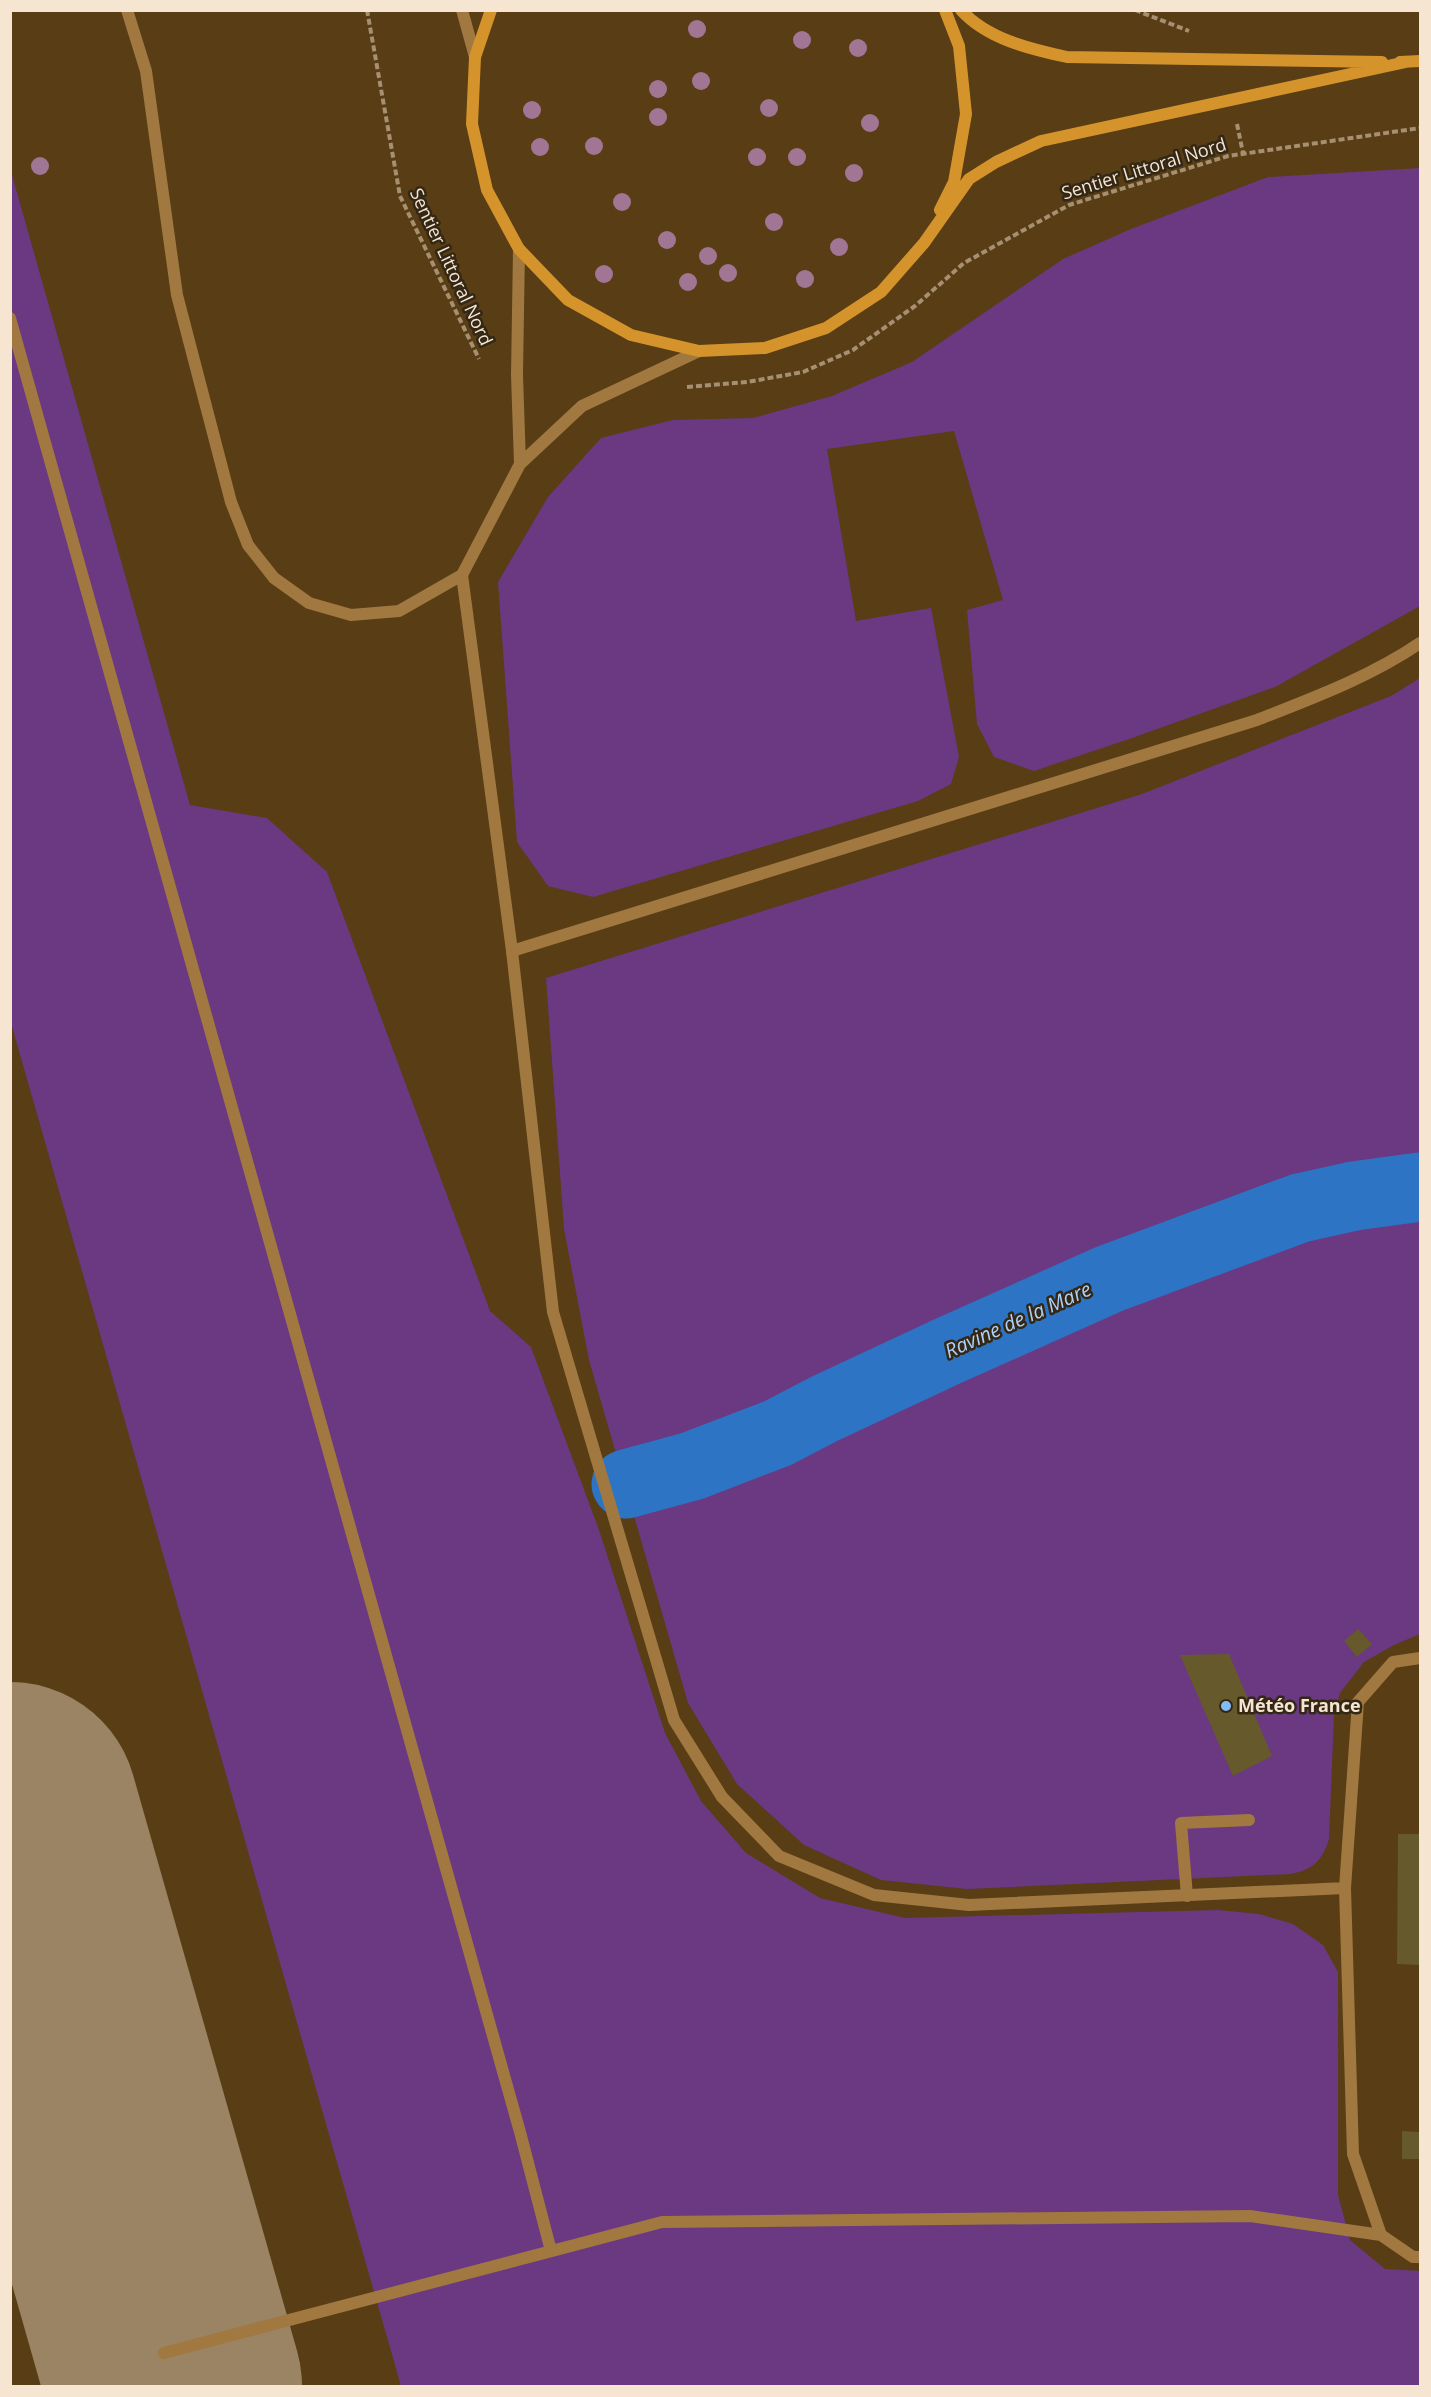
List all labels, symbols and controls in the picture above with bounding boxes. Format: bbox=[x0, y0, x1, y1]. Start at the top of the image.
street label: Sentier Littoral Nord bbox=[1058, 132, 1229, 205]
street label: Sentier Littoral Nord bbox=[405, 184, 499, 349]
water label: Ravine de la Mare bbox=[940, 1275, 1095, 1364]
place label: Météo France bbox=[1238, 1693, 1361, 1717]
marker: Météo France bbox=[1219, 1699, 1233, 1713]

